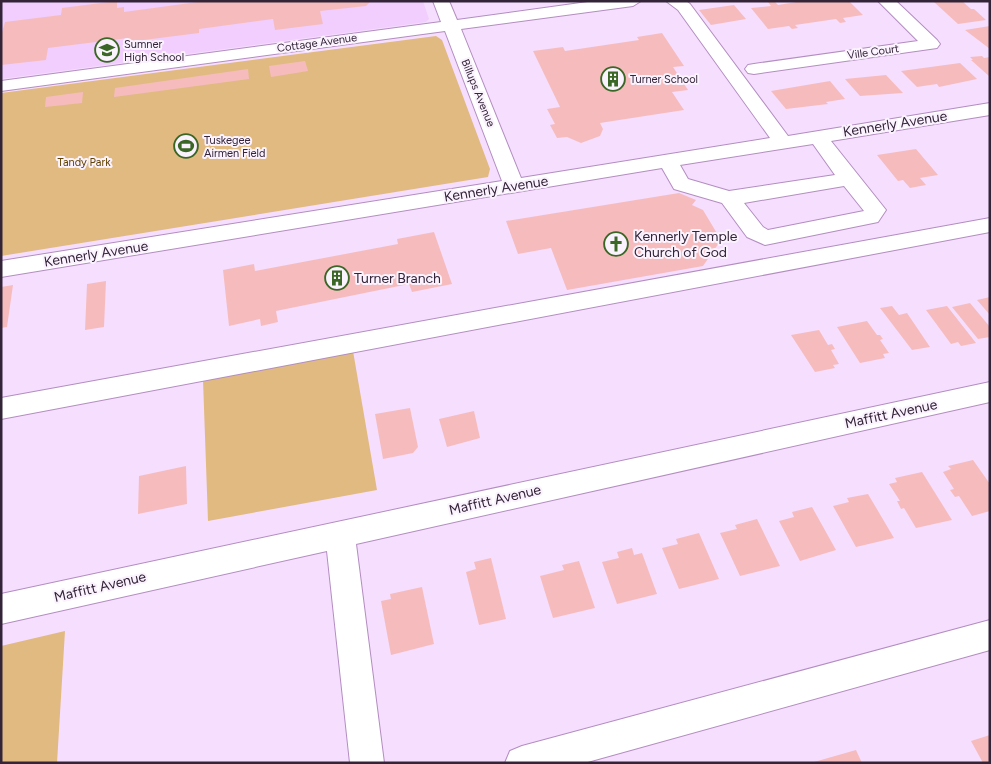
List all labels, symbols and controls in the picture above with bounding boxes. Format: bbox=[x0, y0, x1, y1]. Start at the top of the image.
street label: Cottage Avenue bbox=[276, 31, 358, 55]
school or university icon: Sumner High School bbox=[94, 37, 120, 63]
place label: Sumner High School bbox=[124, 38, 184, 64]
street label: Ville Court bbox=[846, 42, 900, 62]
street label: Billups Avenue bbox=[459, 57, 497, 129]
building icon: Turner School bbox=[600, 66, 626, 92]
place label: Turner School bbox=[630, 73, 698, 86]
street label: Kennerly Avenue bbox=[842, 107, 949, 141]
sports icon: Tuskegee Airmen Field bbox=[173, 133, 199, 159]
place label: Tuskegee Airmen Field bbox=[204, 134, 265, 160]
park label: Tandy Park bbox=[57, 156, 111, 169]
street label: Kennerly Avenue bbox=[443, 172, 550, 206]
place label: Kennerly Temple Church of God bbox=[634, 228, 738, 261]
church icon: Kennerly Temple Church of God bbox=[603, 231, 629, 257]
street label: Kennerly Avenue bbox=[43, 237, 150, 271]
building icon: Turner Branch bbox=[324, 265, 350, 291]
place label: Turner Branch bbox=[354, 270, 441, 287]
street label: Maffitt Avenue bbox=[843, 396, 939, 432]
street label: Maffitt Avenue bbox=[447, 481, 543, 519]
street label: Maffitt Avenue bbox=[52, 568, 148, 606]

